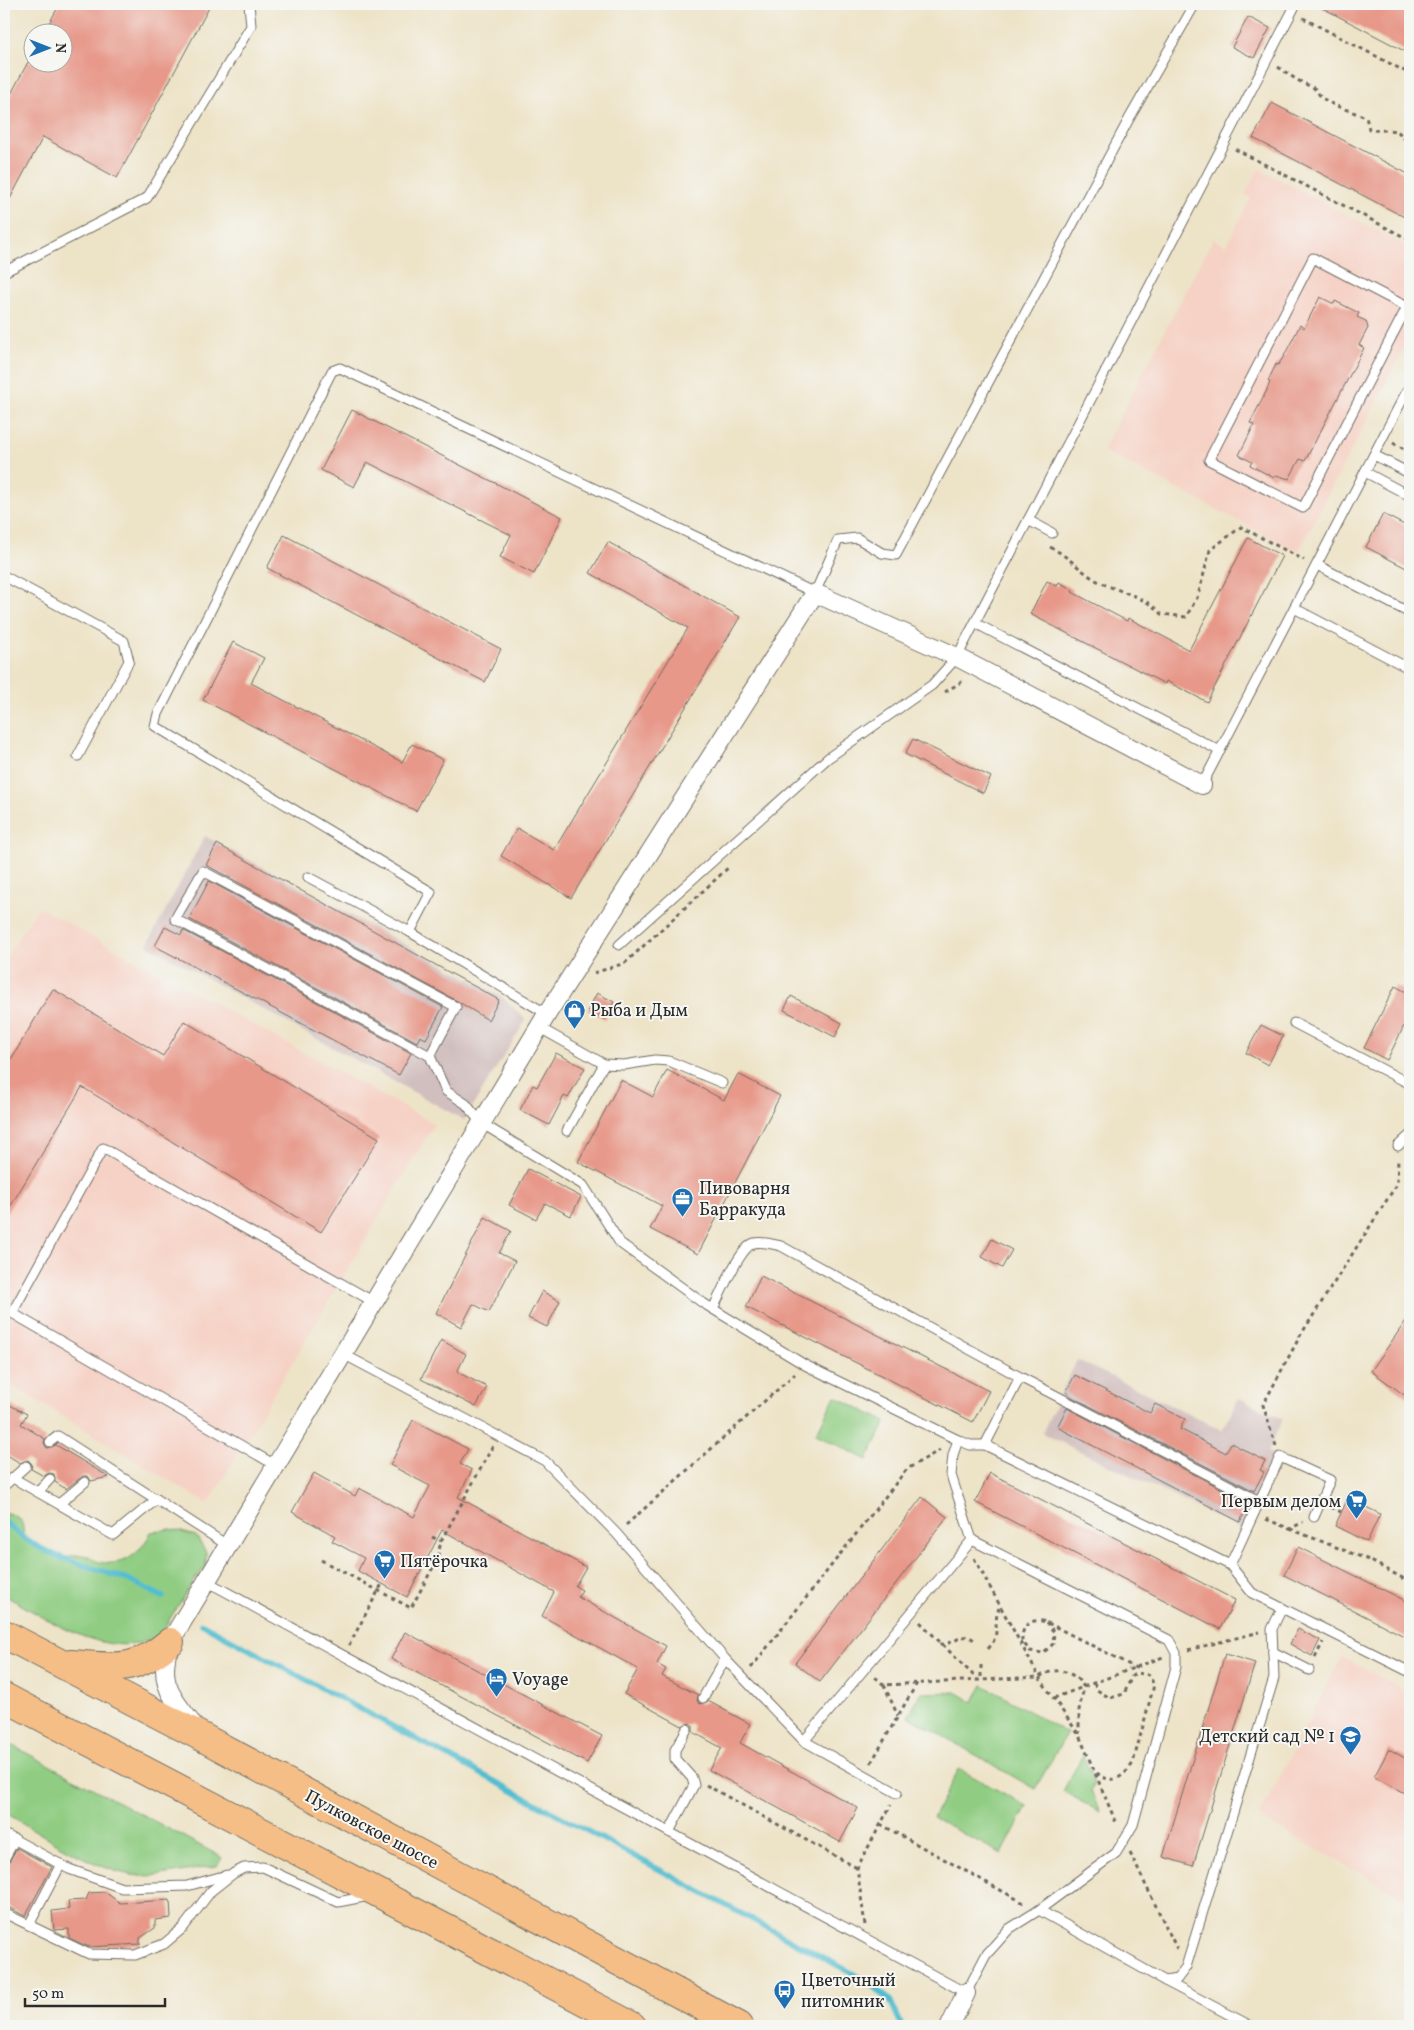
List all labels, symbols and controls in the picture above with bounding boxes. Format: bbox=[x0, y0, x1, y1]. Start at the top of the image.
north arrow bbox=[22, 22, 72, 72]
text: N bbox=[50, 43, 69, 53]
shop icon: Рыба и Дым bbox=[562, 998, 586, 1029]
place label: Рыба и Дым bbox=[590, 999, 688, 1024]
place label: Пивоварня Барракуда bbox=[699, 1177, 790, 1223]
office icon: Пивоварня Барракуда bbox=[671, 1186, 695, 1217]
supermarket icon: Первым делом bbox=[1345, 1489, 1369, 1520]
place label: Первым делом bbox=[1221, 1490, 1341, 1515]
supermarket icon: Пятёрочка bbox=[372, 1549, 396, 1580]
place label: Пятёрочка bbox=[400, 1550, 488, 1575]
hotel icon: Voyage bbox=[484, 1667, 508, 1698]
place label: Voyage bbox=[512, 1668, 568, 1693]
school or university icon: Детский сад № 1 bbox=[1339, 1724, 1363, 1755]
place label: Детский сад № 1 bbox=[1199, 1725, 1335, 1750]
street label: Пулковское шоссе bbox=[300, 1785, 443, 1876]
place label: Цветочный питомник bbox=[801, 1969, 896, 2015]
scale bar bbox=[25, 1975, 165, 2007]
bus stop icon: Цветочный питомник bbox=[773, 1978, 797, 2009]
text: 50 m bbox=[32, 1984, 64, 2005]

